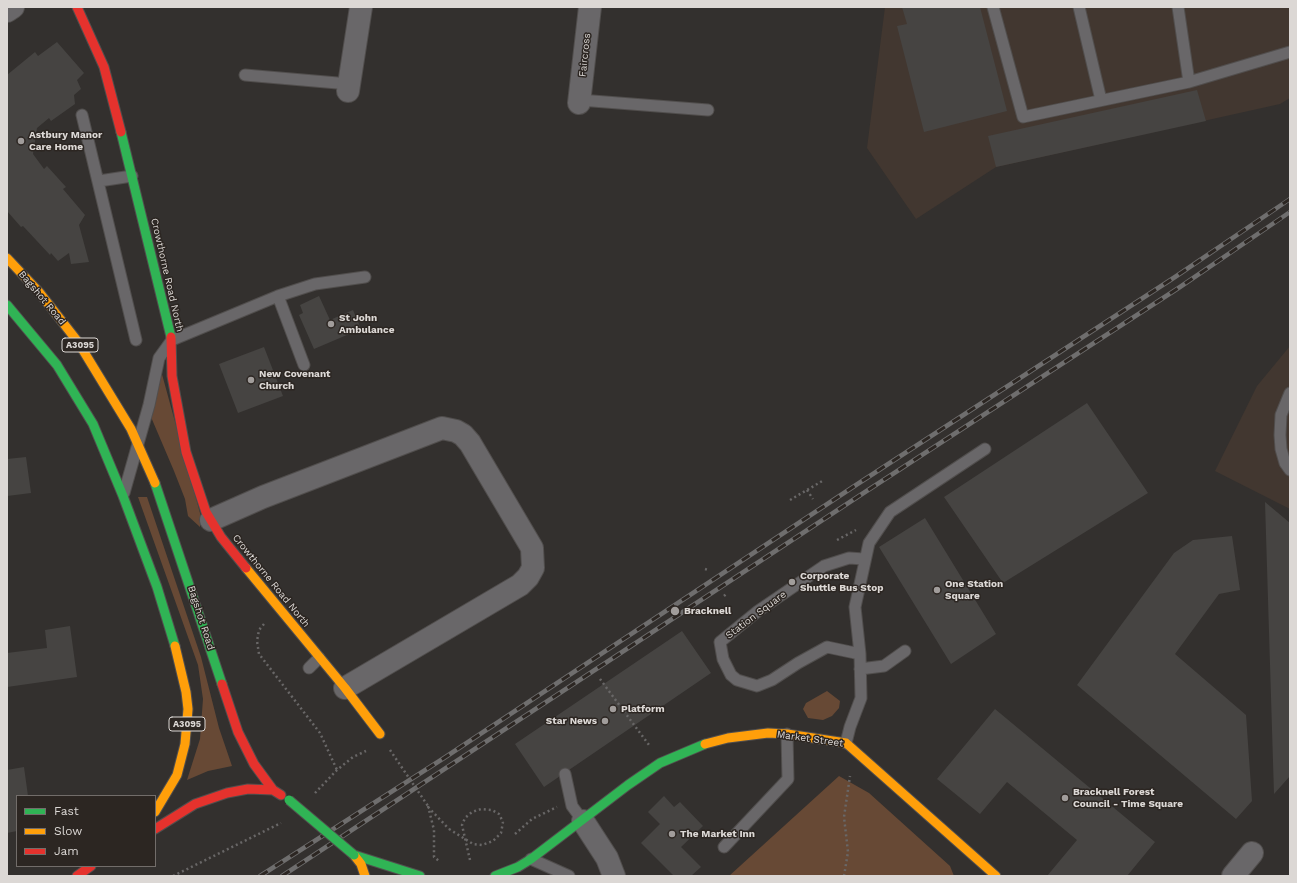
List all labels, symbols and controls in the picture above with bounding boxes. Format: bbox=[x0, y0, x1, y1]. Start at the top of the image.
street label: Faircross bbox=[577, 33, 593, 77]
place label: Astbury Manor Care Home bbox=[29, 129, 102, 152]
marker: Astbury Manor Care Home bbox=[16, 136, 26, 146]
street label: Crowthorne Road North bbox=[148, 217, 186, 333]
street label: Bagshot Road bbox=[16, 269, 68, 327]
place label: St John Ambulance bbox=[339, 312, 394, 336]
marker: St John Ambulance bbox=[326, 319, 336, 329]
road number: A3095 bbox=[62, 338, 98, 352]
place label: New Covenant Church bbox=[259, 368, 330, 392]
marker: New Covenant Church bbox=[246, 375, 256, 385]
street label: Crowthorne Road North bbox=[230, 532, 312, 630]
place label: Corporate Shuttle Bus Stop bbox=[800, 570, 883, 594]
marker: Corporate Shuttle Bus Stop bbox=[787, 577, 797, 587]
place label: One Station Square bbox=[945, 578, 1003, 602]
street label: Bagshot Road bbox=[185, 584, 217, 652]
marker: One Station Square bbox=[932, 585, 942, 595]
street label: Station Square bbox=[723, 588, 789, 642]
marker: Bracknell bbox=[669, 605, 681, 617]
place label: Bracknell bbox=[684, 605, 731, 617]
place label: Platform bbox=[621, 703, 665, 715]
marker: Platform bbox=[608, 704, 618, 714]
place label: Star News bbox=[546, 715, 597, 727]
marker: Star News bbox=[600, 716, 610, 726]
road number: A3095 bbox=[169, 717, 205, 731]
street label: Market Street bbox=[776, 728, 844, 750]
place label: Bracknell Forest Council - Time Square bbox=[1073, 786, 1183, 810]
marker: Bracknell Forest Council - Time Square bbox=[1060, 793, 1070, 803]
legend bbox=[16, 795, 156, 867]
text: Fast bbox=[54, 804, 79, 818]
text: Slow bbox=[54, 824, 82, 838]
place label: The Market Inn bbox=[680, 828, 755, 840]
marker: The Market Inn bbox=[667, 829, 677, 839]
text: Jam bbox=[54, 844, 79, 858]

